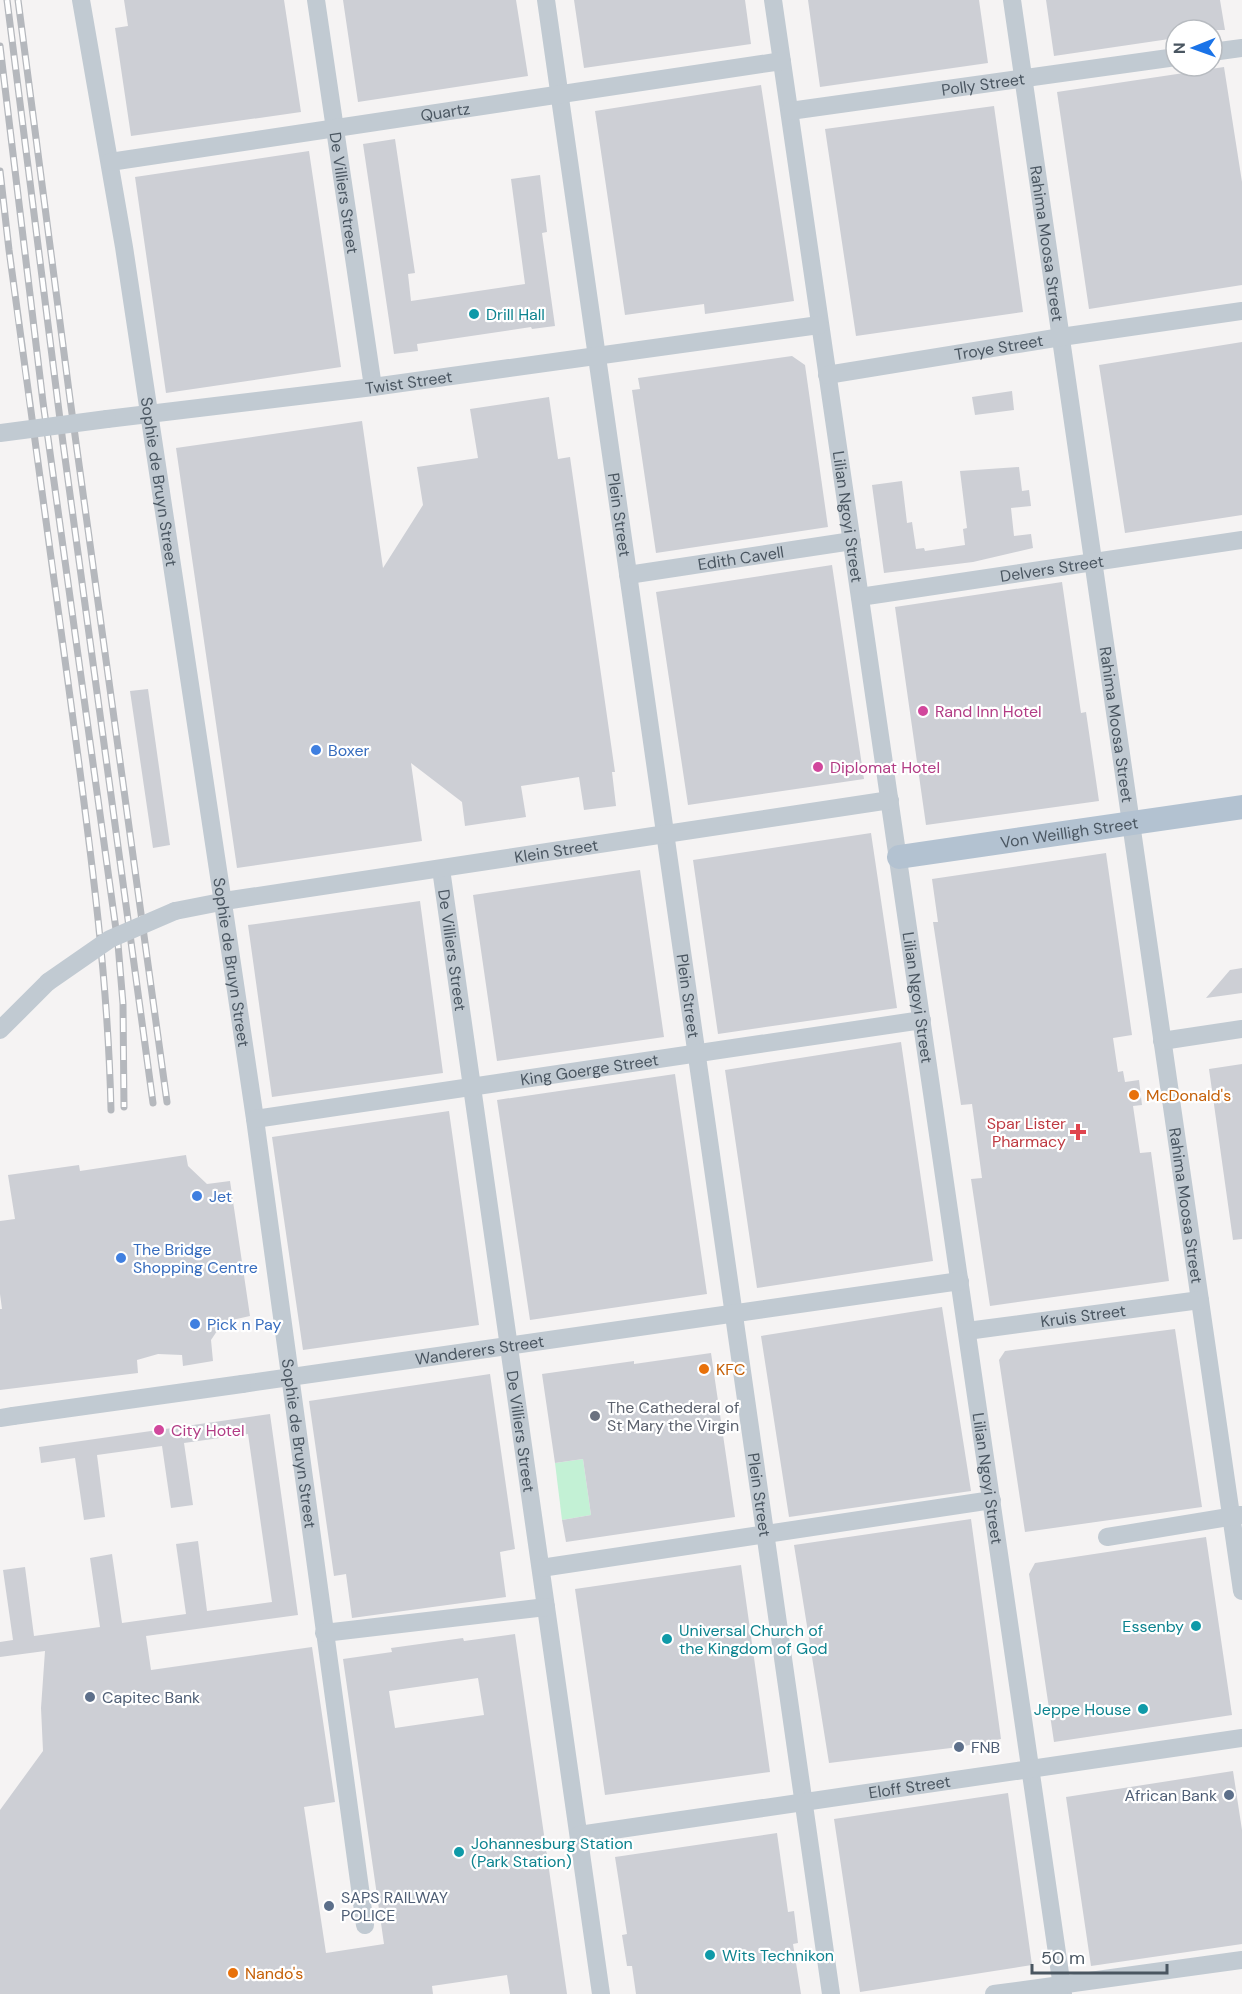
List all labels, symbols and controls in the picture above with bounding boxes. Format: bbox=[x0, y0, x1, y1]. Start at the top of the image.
north arrow bbox=[1164, 18, 1224, 78]
text: N bbox=[1169, 42, 1190, 54]
street label: Polly Street bbox=[940, 68, 1026, 100]
street label: Quartz bbox=[419, 98, 471, 126]
street label: De Villiers Street bbox=[325, 131, 364, 255]
street label: Rahima Moosa Street bbox=[1026, 164, 1069, 323]
place label: Drill Hall bbox=[486, 304, 545, 325]
marker: Drill Hall bbox=[467, 307, 481, 321]
street label: Troye Street bbox=[953, 330, 1045, 365]
street label: Twist Street bbox=[364, 366, 454, 398]
street label: Sophie de Bruyn Street bbox=[136, 395, 183, 568]
street label: Lilian Ngoyi Street bbox=[828, 449, 868, 584]
street label: Plein Street bbox=[603, 471, 636, 558]
street label: Edith Cavell bbox=[696, 541, 785, 575]
street label: Delvers Street bbox=[999, 550, 1105, 586]
street label: Rahima Moosa Street bbox=[1095, 645, 1138, 804]
place label: Rand Inn Hotel bbox=[935, 701, 1042, 722]
marker: Rand Inn Hotel bbox=[916, 704, 930, 718]
place label: Boxer bbox=[328, 740, 369, 761]
marker: Boxer bbox=[309, 743, 323, 757]
place label: Diplomat Hotel bbox=[830, 757, 940, 778]
marker: Diplomat Hotel bbox=[811, 760, 825, 774]
street label: Von Weilligh Street bbox=[999, 812, 1140, 853]
street label: Klein Street bbox=[513, 834, 600, 867]
street label: Sophie de Bruyn Street bbox=[209, 876, 255, 1048]
street label: De Villiers Street bbox=[434, 888, 472, 1012]
street label: Lilian Ngoyi Street bbox=[898, 930, 938, 1065]
street label: Plein Street bbox=[672, 952, 705, 1039]
street label: King Goerge Street bbox=[519, 1049, 660, 1090]
place label: McDonald's bbox=[1146, 1085, 1231, 1106]
marker: McDonald's bbox=[1127, 1088, 1141, 1102]
place label: Spar Lister Pharmacy bbox=[987, 1113, 1066, 1152]
marker: Spar Lister Pharmacy bbox=[1071, 1125, 1085, 1139]
street label: Rahima Moosa Street bbox=[1165, 1126, 1208, 1285]
place label: Jet bbox=[209, 1186, 232, 1207]
marker: Jet bbox=[190, 1189, 204, 1203]
place label: The Bridge Shopping Centre bbox=[133, 1239, 258, 1278]
marker: The Bridge Shopping Centre bbox=[114, 1251, 128, 1265]
street label: Kruis Street bbox=[1039, 1299, 1127, 1332]
place label: Pick n Pay bbox=[207, 1314, 281, 1335]
marker: Pick n Pay bbox=[188, 1317, 202, 1331]
street label: Wanderers Street bbox=[414, 1330, 545, 1370]
street label: Sophie de Bruyn Street bbox=[277, 1357, 321, 1530]
place label: KFC bbox=[716, 1359, 745, 1380]
marker: KFC bbox=[697, 1362, 711, 1376]
street label: De Villiers Street bbox=[502, 1369, 540, 1494]
place label: The Cathederal of St Mary the Virgin bbox=[607, 1397, 740, 1436]
marker: The Cathederal of St Mary the Virgin bbox=[588, 1409, 602, 1423]
street label: Lilian Ngoyi Street bbox=[968, 1411, 1008, 1546]
place label: City Hotel bbox=[171, 1420, 245, 1441]
marker: City Hotel bbox=[152, 1423, 166, 1437]
street label: Plein Street bbox=[743, 1451, 776, 1538]
place label: Essenby bbox=[1122, 1616, 1184, 1637]
marker: Essenby bbox=[1189, 1619, 1203, 1633]
place label: Universal Church of the Kingdom of God bbox=[679, 1620, 828, 1659]
marker: Universal Church of the Kingdom of God bbox=[660, 1632, 674, 1646]
place label: Capitec Bank bbox=[102, 1687, 200, 1708]
marker: Capitec Bank bbox=[83, 1690, 97, 1704]
place label: Jeppe House bbox=[1034, 1699, 1131, 1720]
marker: Jeppe House bbox=[1136, 1702, 1150, 1716]
place label: FNB bbox=[971, 1737, 1000, 1758]
marker: FNB bbox=[952, 1740, 966, 1754]
street label: Eloff Street bbox=[867, 1770, 952, 1803]
place label: African Bank bbox=[1125, 1785, 1217, 1806]
marker: African Bank bbox=[1222, 1788, 1236, 1802]
place label: Johannesburg Station (Park Station) bbox=[471, 1833, 633, 1872]
marker: Johannesburg Station (Park Station) bbox=[452, 1845, 466, 1859]
place label: SAPS RAILWAY POLICE bbox=[341, 1887, 448, 1926]
marker: SAPS RAILWAY POLICE bbox=[322, 1899, 336, 1913]
scale bar bbox=[1032, 1937, 1167, 1975]
place label: Wits Technikon bbox=[722, 1945, 834, 1966]
text: 50 m bbox=[1041, 1946, 1085, 1970]
marker: Wits Technikon bbox=[703, 1948, 717, 1962]
place label: Nando's bbox=[245, 1963, 303, 1984]
marker: Nando's bbox=[226, 1966, 240, 1980]

